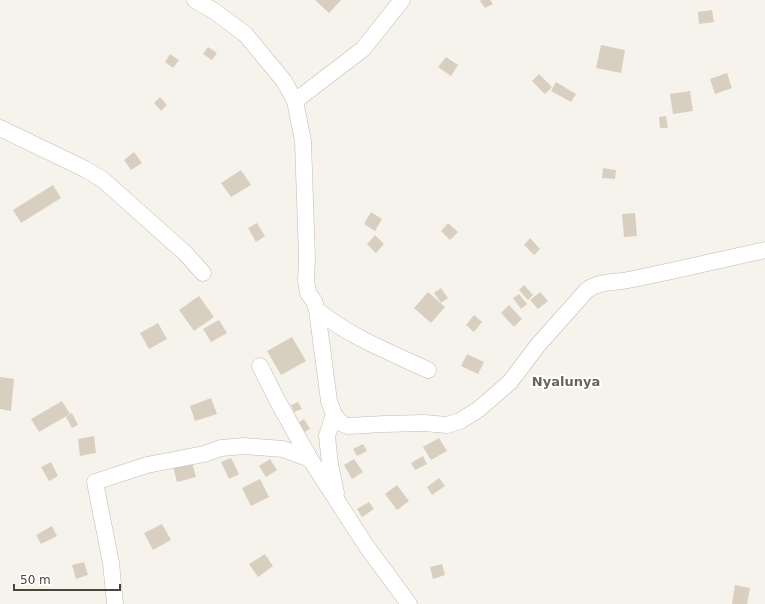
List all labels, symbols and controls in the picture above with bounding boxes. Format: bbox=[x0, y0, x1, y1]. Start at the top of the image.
district label: Nyalunya bbox=[532, 374, 600, 389]
scale bar bbox=[14, 566, 120, 592]
text: 50 m bbox=[20, 573, 51, 587]

